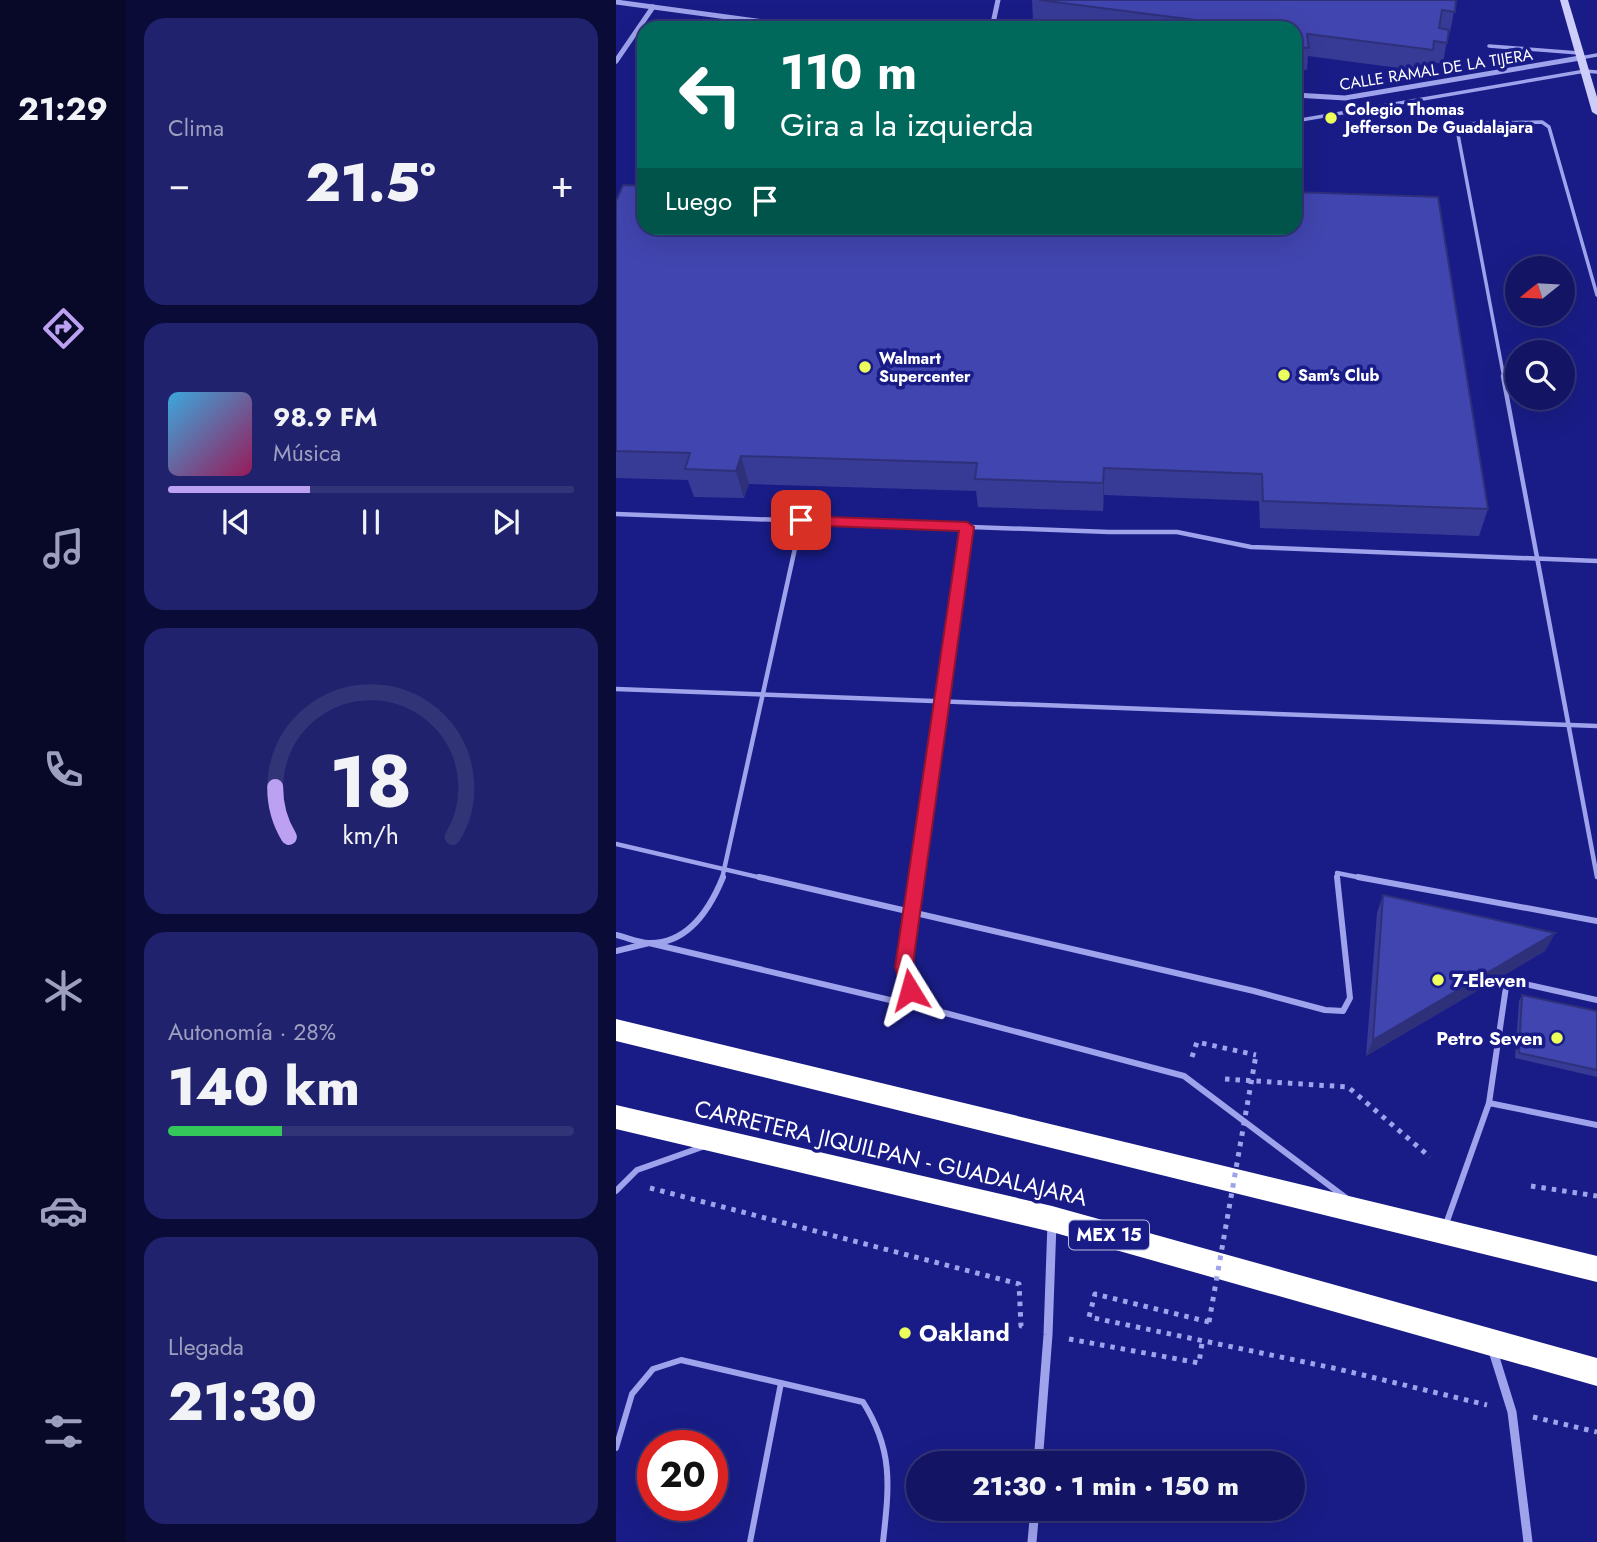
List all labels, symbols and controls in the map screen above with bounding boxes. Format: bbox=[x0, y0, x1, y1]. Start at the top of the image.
text: 110 m bbox=[780, 37, 917, 107]
street label: CALLE RAMAL DE LA TIJERA bbox=[1338, 43, 1535, 96]
icon: left bbox=[665, 49, 756, 140]
text: 21:29 bbox=[18, 86, 108, 132]
place label: Colegio Thomas Jefferson De Guadalajara bbox=[1342, 98, 1533, 139]
text: Gira a la izquierda bbox=[780, 102, 1033, 148]
marker: Colegio Thomas Jefferson De Guadalajara bbox=[1323, 110, 1339, 126]
text: Clima bbox=[168, 111, 224, 145]
text: 21.5° bbox=[305, 145, 436, 221]
text: − bbox=[168, 156, 190, 211]
text: + bbox=[551, 156, 574, 211]
text: Luego bbox=[665, 182, 732, 220]
icon: arrive bbox=[746, 182, 784, 220]
north arrow bbox=[1505, 256, 1575, 326]
map controls bbox=[1505, 256, 1575, 410]
icon: directions bbox=[39, 304, 88, 353]
button: search bbox=[1505, 340, 1575, 410]
place label: Walmart Supercenter bbox=[879, 347, 971, 388]
marker: Walmart Supercenter bbox=[857, 359, 873, 375]
place label: Sam's Club bbox=[1298, 364, 1379, 387]
marker: Sam's Club bbox=[1276, 367, 1292, 383]
text: 98.9 FM bbox=[273, 398, 377, 436]
text: Música bbox=[273, 436, 341, 470]
pin bbox=[771, 490, 831, 550]
icon: arrive bbox=[782, 501, 820, 539]
icon: previous bbox=[217, 503, 255, 541]
icon: pause bbox=[352, 503, 390, 541]
icon: next bbox=[487, 503, 525, 541]
icon: music bbox=[39, 524, 88, 573]
text: 18 bbox=[330, 729, 412, 834]
icon: phone bbox=[39, 745, 88, 794]
text: km/h bbox=[343, 817, 399, 853]
position arrow bbox=[873, 953, 947, 1027]
icon: climate bbox=[39, 966, 88, 1015]
place label: 7-Eleven bbox=[1452, 967, 1526, 994]
marker: 7-Eleven bbox=[1430, 972, 1446, 988]
text: Autonomía · 28% bbox=[168, 1015, 336, 1049]
place label: Petro Seven bbox=[1436, 1025, 1543, 1052]
marker: Petro Seven bbox=[1549, 1030, 1565, 1046]
text: 140 km bbox=[168, 1049, 360, 1125]
street label: CARRETERA JIQUILPAN - GUADALAJARA bbox=[691, 1091, 1092, 1215]
icon: car bbox=[39, 1186, 88, 1235]
road number: MEX 15 bbox=[1069, 1220, 1149, 1250]
place label: Oakland bbox=[919, 1316, 1010, 1350]
marker: Oakland bbox=[897, 1325, 913, 1341]
text: Llegada bbox=[168, 1330, 244, 1364]
text: 21:30 bbox=[168, 1364, 317, 1440]
icon: filters bbox=[39, 1407, 88, 1456]
speed limit sign: 20 bbox=[637, 1430, 728, 1521]
text: 21:30 · 1 min · 150 m bbox=[972, 1467, 1239, 1505]

